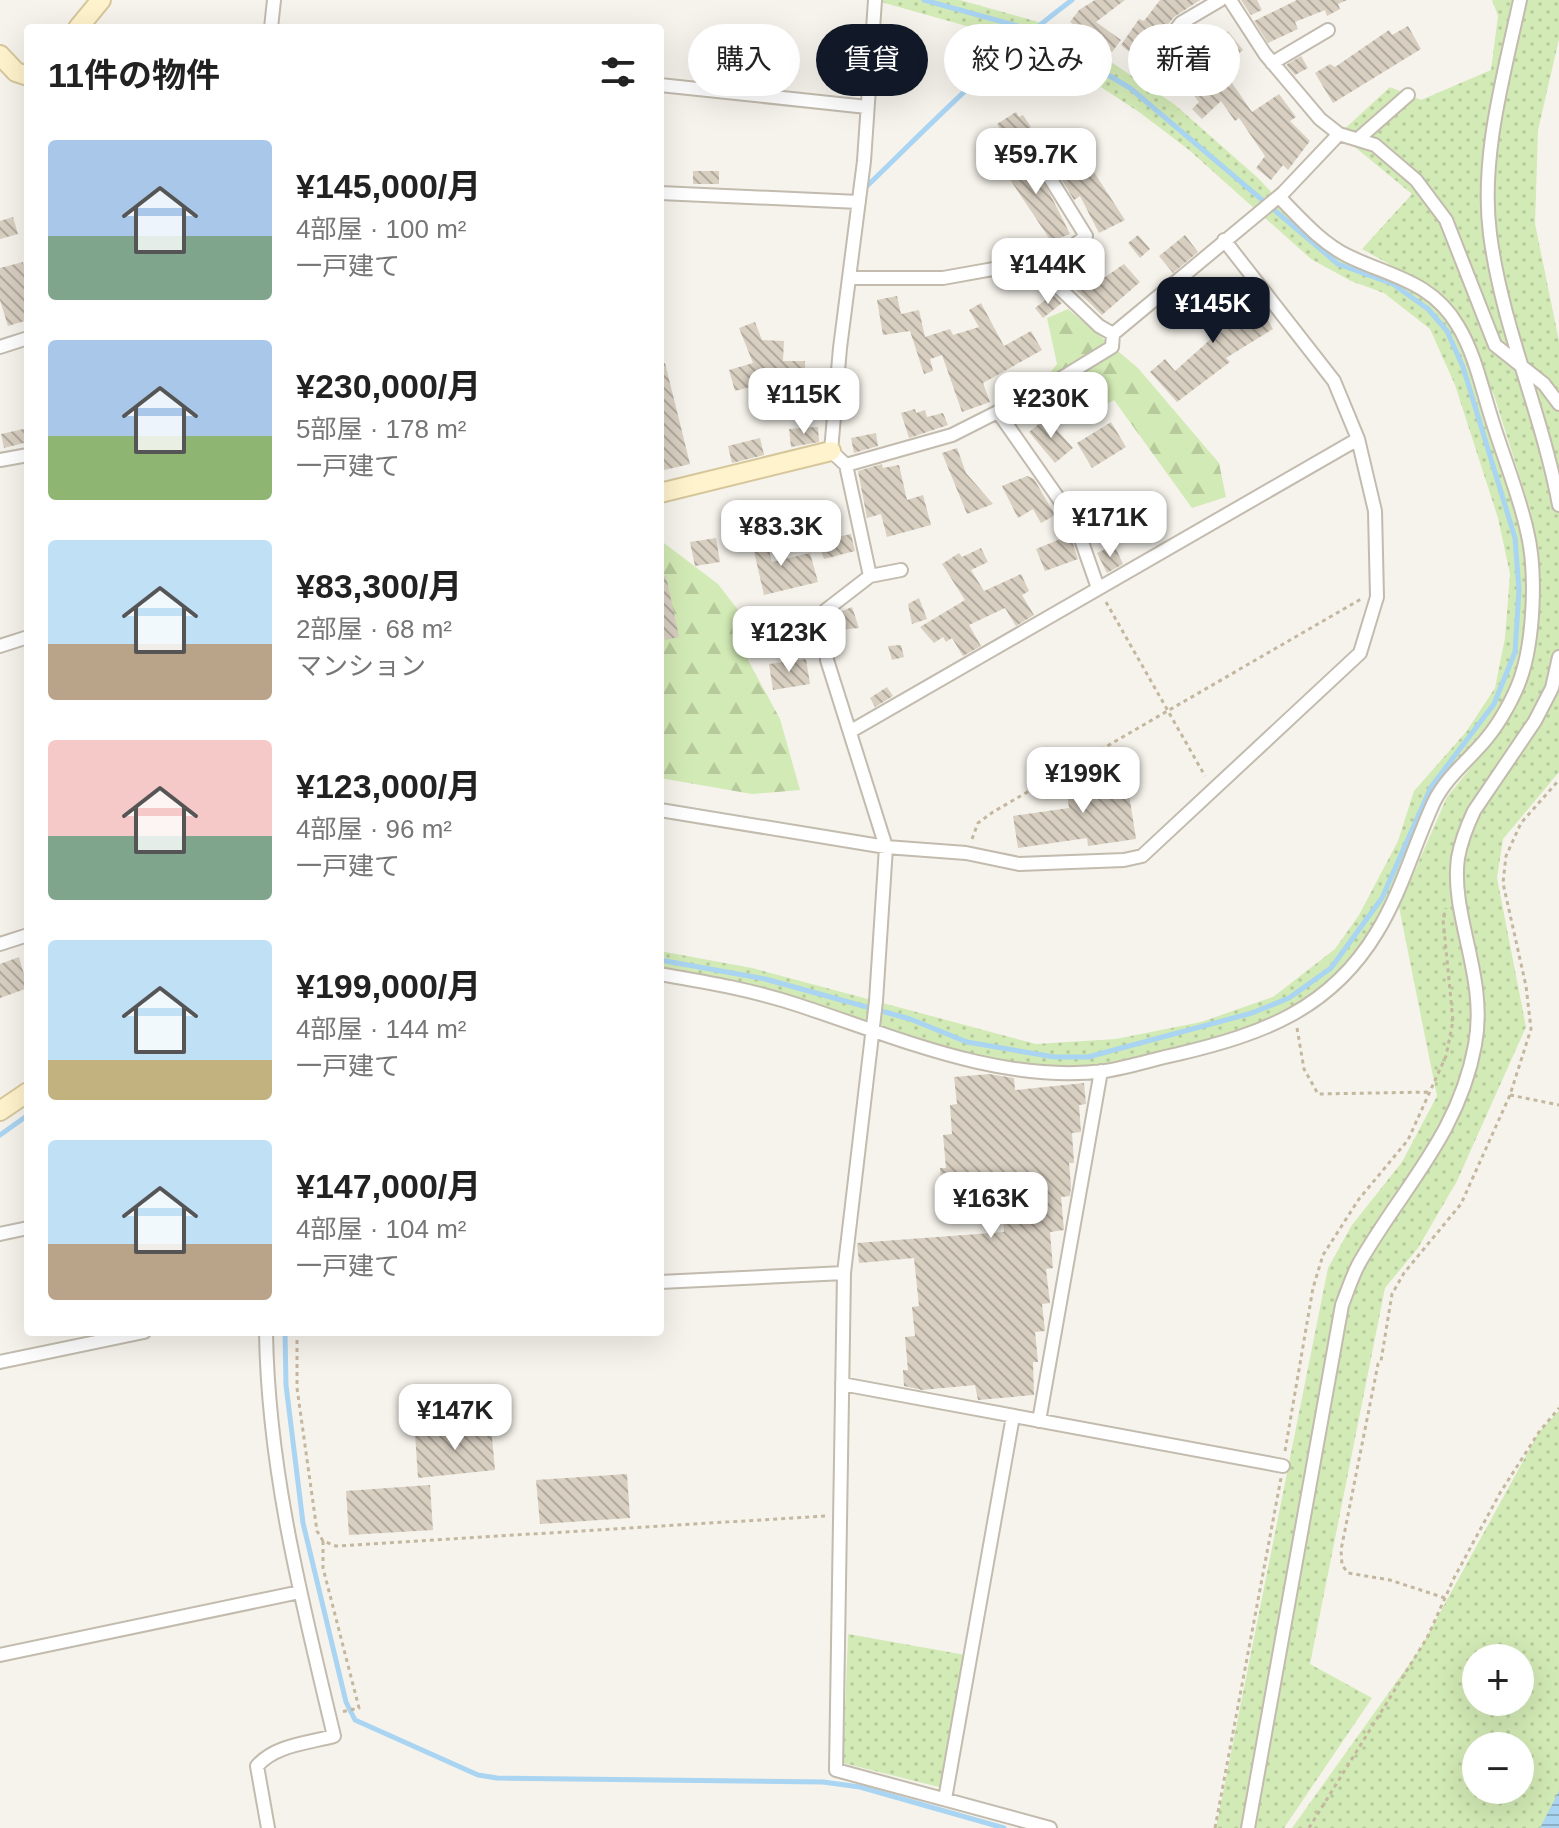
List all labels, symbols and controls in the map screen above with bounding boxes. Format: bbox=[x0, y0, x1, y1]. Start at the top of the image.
chip: 購入 bbox=[688, 24, 800, 96]
chip: 賃貸 bbox=[816, 24, 928, 96]
chip: 絞り込み bbox=[944, 24, 1112, 96]
chip: 新着 bbox=[1128, 24, 1240, 96]
icon: filters bbox=[596, 50, 640, 94]
text: 11件の物件 bbox=[48, 56, 220, 94]
pin: ¥59.7K bbox=[971, 128, 1101, 196]
text: ¥59.7K bbox=[994, 139, 1078, 169]
text: ¥145,000/月 bbox=[296, 167, 481, 205]
icon: home bbox=[112, 172, 208, 268]
text: 4部屋 · 100 m² bbox=[296, 214, 467, 244]
pin: ¥144K bbox=[992, 238, 1104, 306]
text: ¥144K bbox=[1010, 249, 1086, 279]
text: 一戸建て bbox=[296, 251, 400, 281]
pin: ¥145K bbox=[1157, 277, 1269, 345]
text: ¥145K bbox=[1175, 288, 1251, 318]
text: ¥230,000/月 bbox=[296, 367, 481, 405]
pin: ¥115K bbox=[748, 368, 860, 436]
icon: home bbox=[112, 372, 208, 468]
pin: ¥230K bbox=[995, 372, 1107, 440]
text: ¥115K bbox=[766, 379, 842, 409]
text: ¥230K bbox=[1013, 383, 1089, 413]
text: 5部屋 · 178 m² bbox=[296, 414, 467, 444]
text: 一戸建て bbox=[296, 451, 400, 481]
pin: ¥171K bbox=[1054, 491, 1166, 559]
pin: ¥83.3K bbox=[716, 500, 846, 568]
text: ¥171K bbox=[1072, 502, 1148, 532]
text: ¥83.3K bbox=[739, 511, 823, 541]
text: ¥83,300/月 bbox=[296, 567, 462, 605]
icon: home bbox=[112, 572, 208, 668]
pin: ¥123K bbox=[733, 606, 845, 674]
text: 2部屋 · 68 m² bbox=[296, 614, 452, 644]
text: ¥123K bbox=[751, 617, 827, 647]
text: マンション bbox=[296, 651, 426, 681]
pin: ¥199K bbox=[1027, 747, 1139, 815]
text: ¥199K bbox=[1045, 758, 1121, 788]
text: ¥123,000/月 bbox=[296, 767, 481, 805]
icon: home bbox=[112, 772, 208, 868]
text: 4部屋 · 96 m² bbox=[296, 814, 452, 844]
text: 一戸建て bbox=[296, 851, 400, 881]
text: ¥199,000/月 bbox=[296, 967, 481, 1005]
icon: home bbox=[112, 972, 208, 1068]
text: 4部屋 · 144 m² bbox=[296, 1014, 467, 1044]
text: 一戸建て bbox=[296, 1051, 400, 1081]
text: ¥147,000/月 bbox=[296, 1167, 481, 1205]
icon: home bbox=[112, 1172, 208, 1268]
pin: ¥163K bbox=[935, 1172, 1047, 1240]
text: ¥163K bbox=[953, 1183, 1029, 1213]
text: 4部屋 · 104 m² bbox=[296, 1214, 467, 1244]
text: 一戸建て bbox=[296, 1251, 400, 1281]
pin: ¥147K bbox=[399, 1384, 511, 1452]
text: ¥147K bbox=[417, 1395, 493, 1425]
map controls bbox=[1462, 1644, 1534, 1804]
button: + bbox=[1462, 1644, 1534, 1716]
button: − bbox=[1462, 1732, 1534, 1804]

